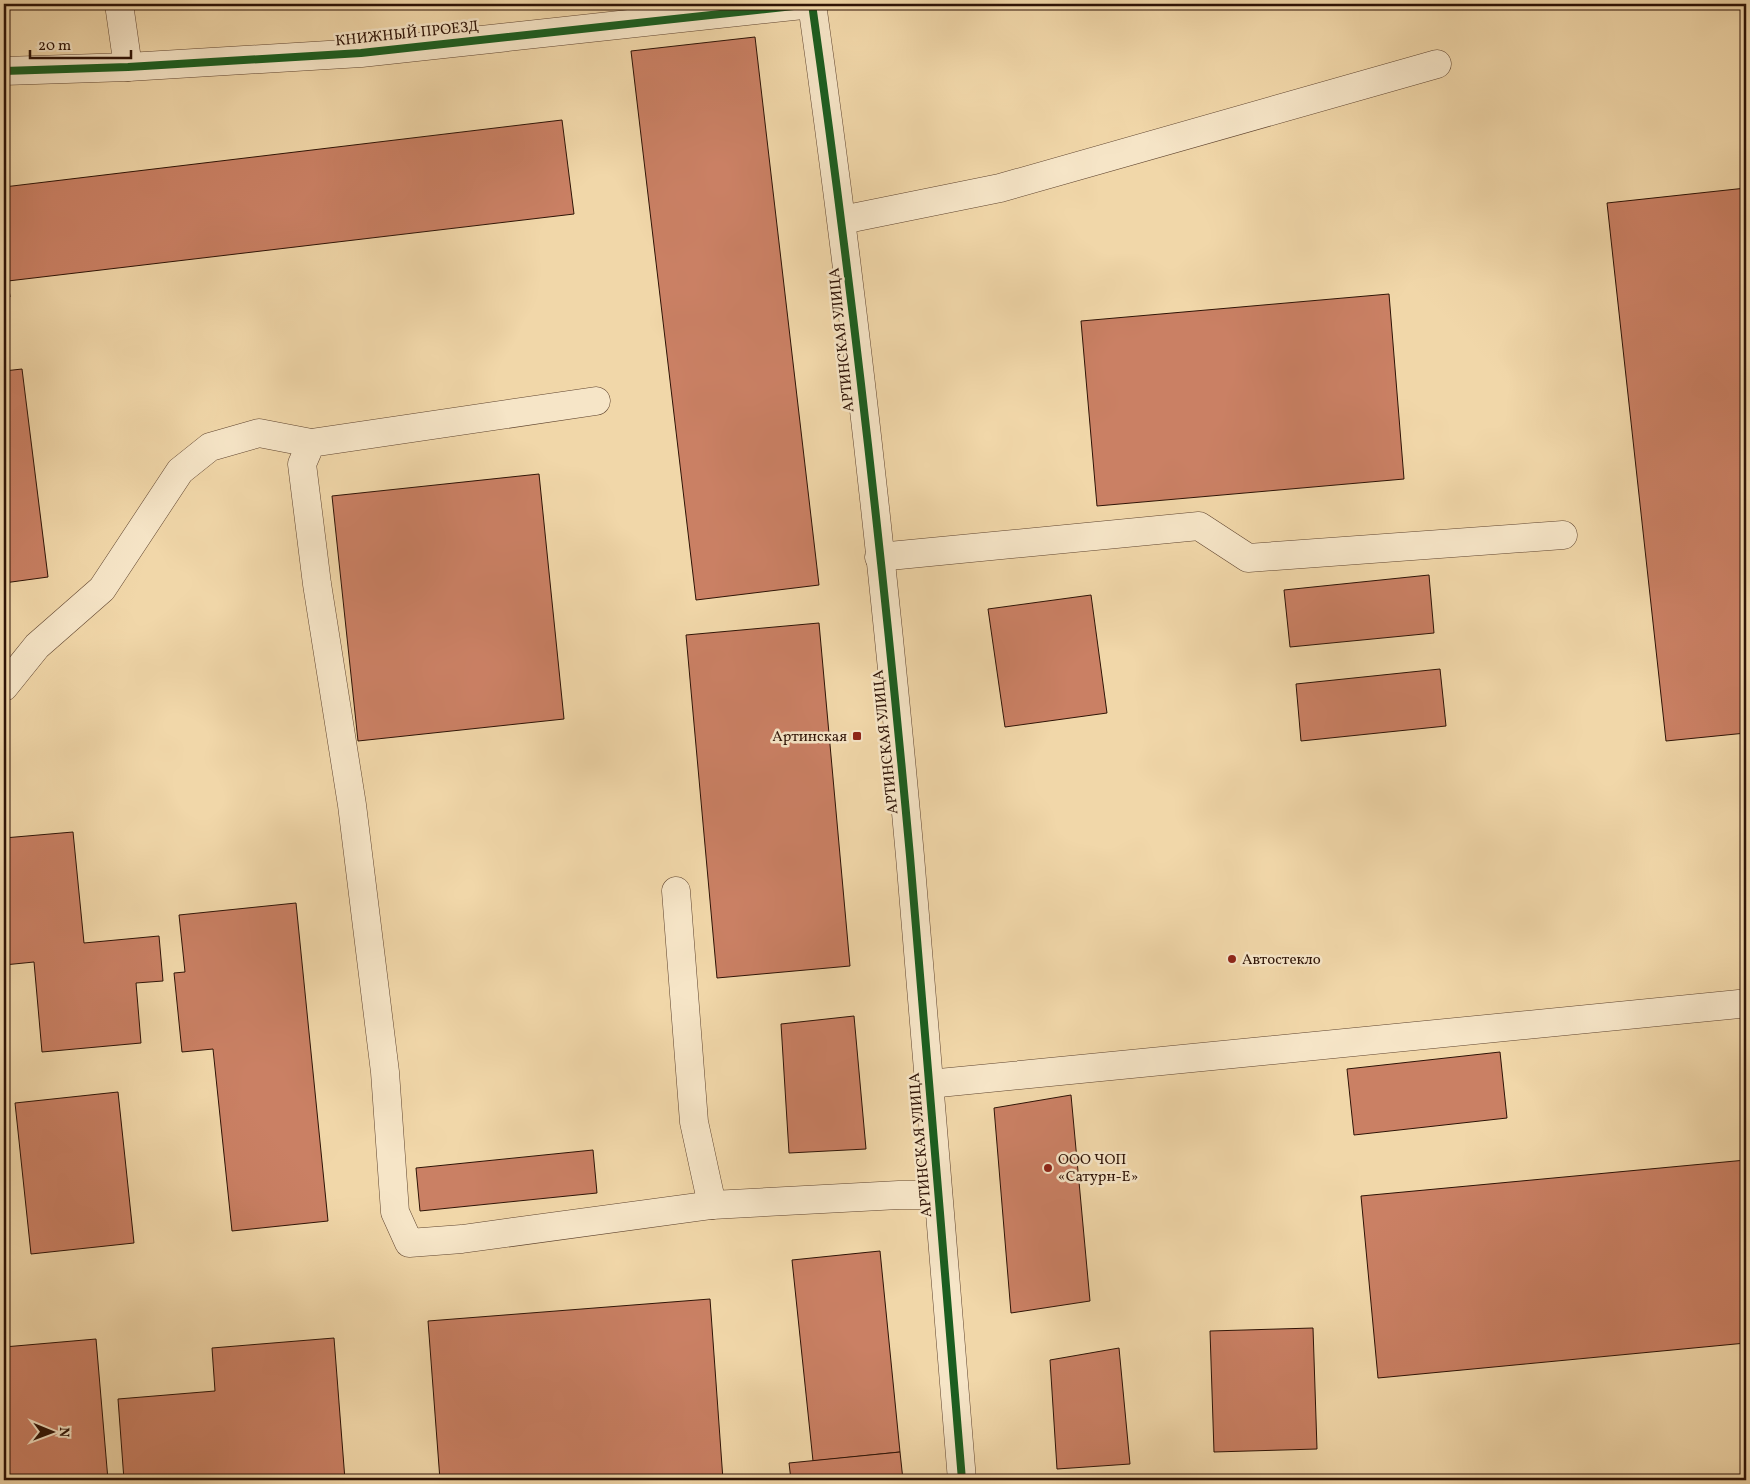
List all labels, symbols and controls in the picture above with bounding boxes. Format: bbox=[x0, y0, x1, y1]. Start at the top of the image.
street label: КНИЖНЫЙ ПРОЕЗД bbox=[334, 16, 480, 52]
scale bar bbox=[30, 28, 131, 60]
text: 20 m bbox=[38, 36, 71, 57]
street label: АРТИНСКАЯ УЛИЦА bbox=[824, 266, 861, 413]
street label: АРТИНСКАЯ УЛИЦА bbox=[868, 668, 905, 815]
place label: Артинская bbox=[772, 727, 847, 748]
marker: Артинская bbox=[851, 730, 863, 742]
place label: Автостекло bbox=[1242, 950, 1321, 971]
marker: Автостекло bbox=[1226, 953, 1238, 965]
street label: АРТИНСКАЯ УЛИЦА bbox=[905, 1071, 938, 1218]
place label: ООО ЧОП «Сатурн-Е» bbox=[1058, 1150, 1138, 1188]
marker: ООО ЧОП «Сатурн-Е» bbox=[1042, 1162, 1054, 1174]
north arrow bbox=[28, 1406, 78, 1456]
text: N bbox=[54, 1427, 73, 1437]

